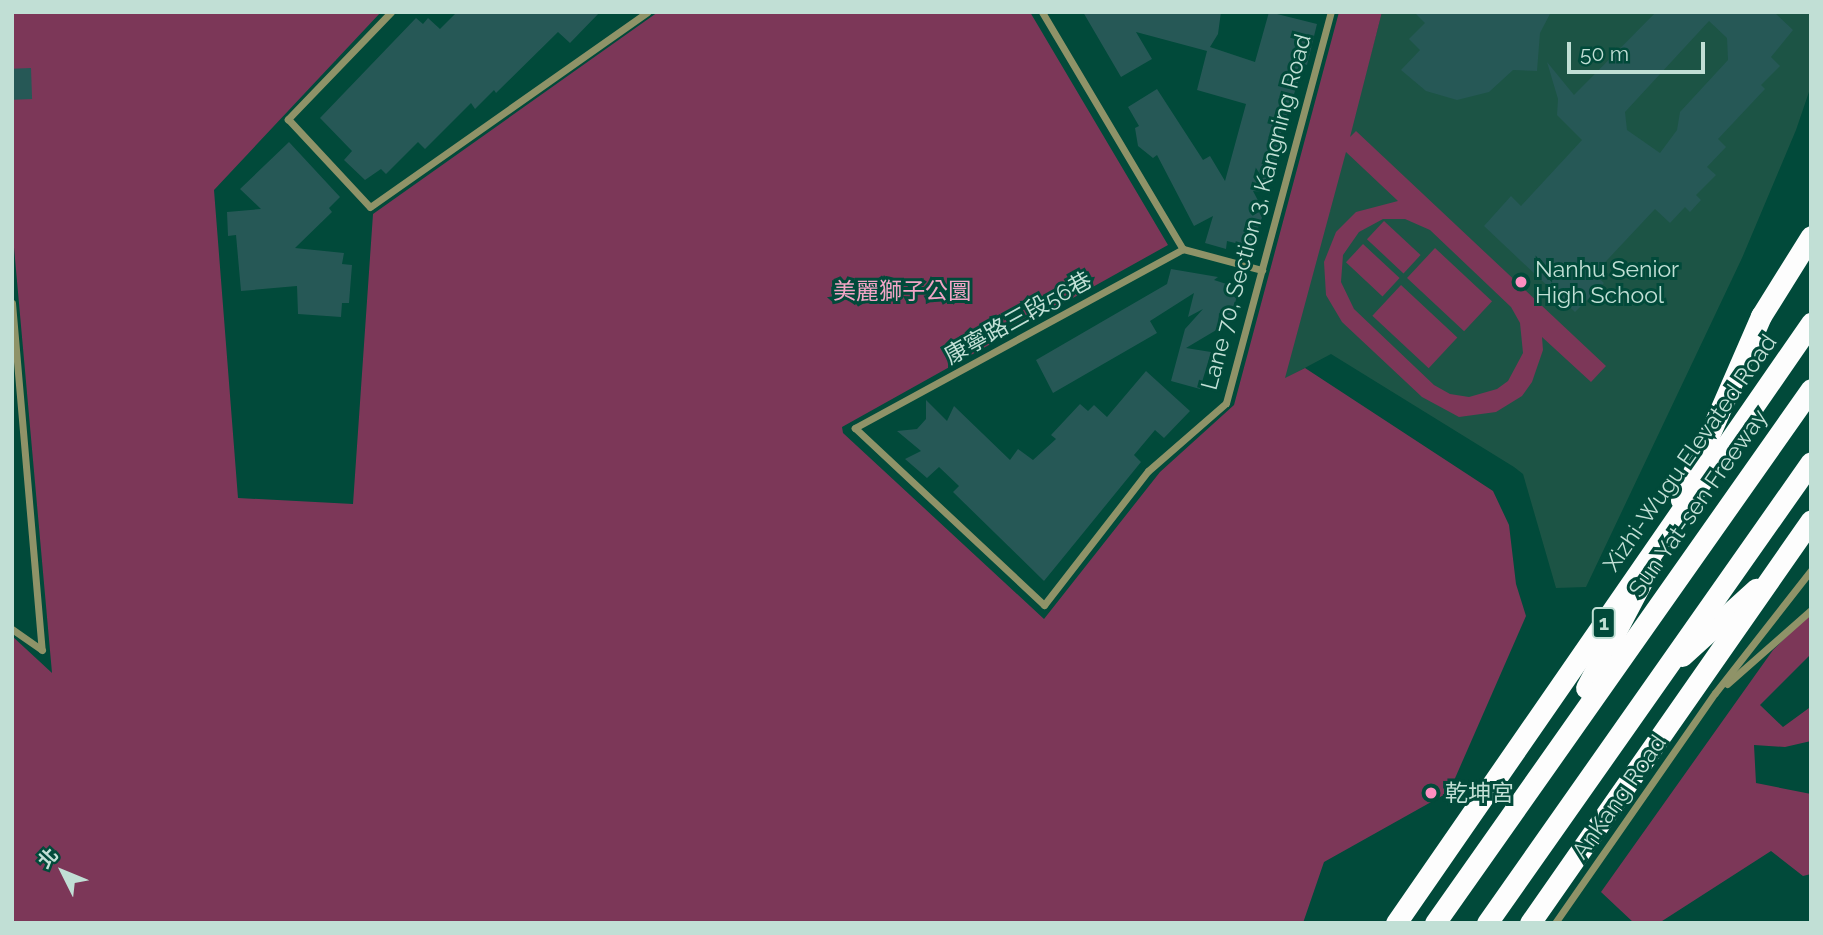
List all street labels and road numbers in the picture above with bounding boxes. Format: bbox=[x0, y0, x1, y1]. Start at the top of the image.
street label: Lane 70, Section 3, Kangning Road bbox=[1195, 31, 1317, 393]
street label: 康寧路三段56巷 bbox=[939, 266, 1097, 370]
street label: Xizhi-Wugu Elevated Road bbox=[1598, 329, 1782, 577]
street label: Sun Yat-sen Freeway bbox=[1623, 404, 1773, 602]
road number: 1 bbox=[1592, 606, 1616, 640]
street label: AnKang Road bbox=[1566, 730, 1672, 864]

